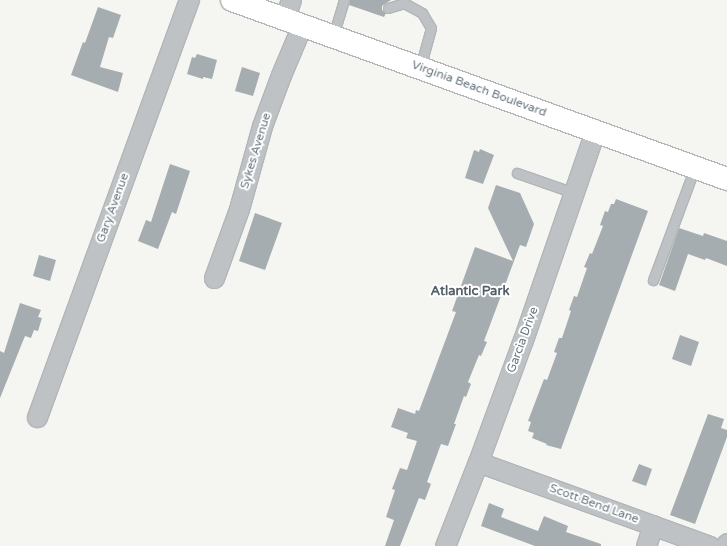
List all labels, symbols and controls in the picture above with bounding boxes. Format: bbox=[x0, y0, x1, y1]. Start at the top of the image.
street label: Virginia Beach Boulevard bbox=[410, 58, 548, 120]
street label: Sykes Avenue bbox=[238, 111, 274, 191]
street label: Gary Avenue bbox=[94, 171, 132, 245]
district label: Atlantic Park bbox=[431, 283, 509, 299]
street label: Garcia Drive bbox=[504, 305, 542, 375]
street label: Scott Bend Lane bbox=[547, 481, 641, 527]

